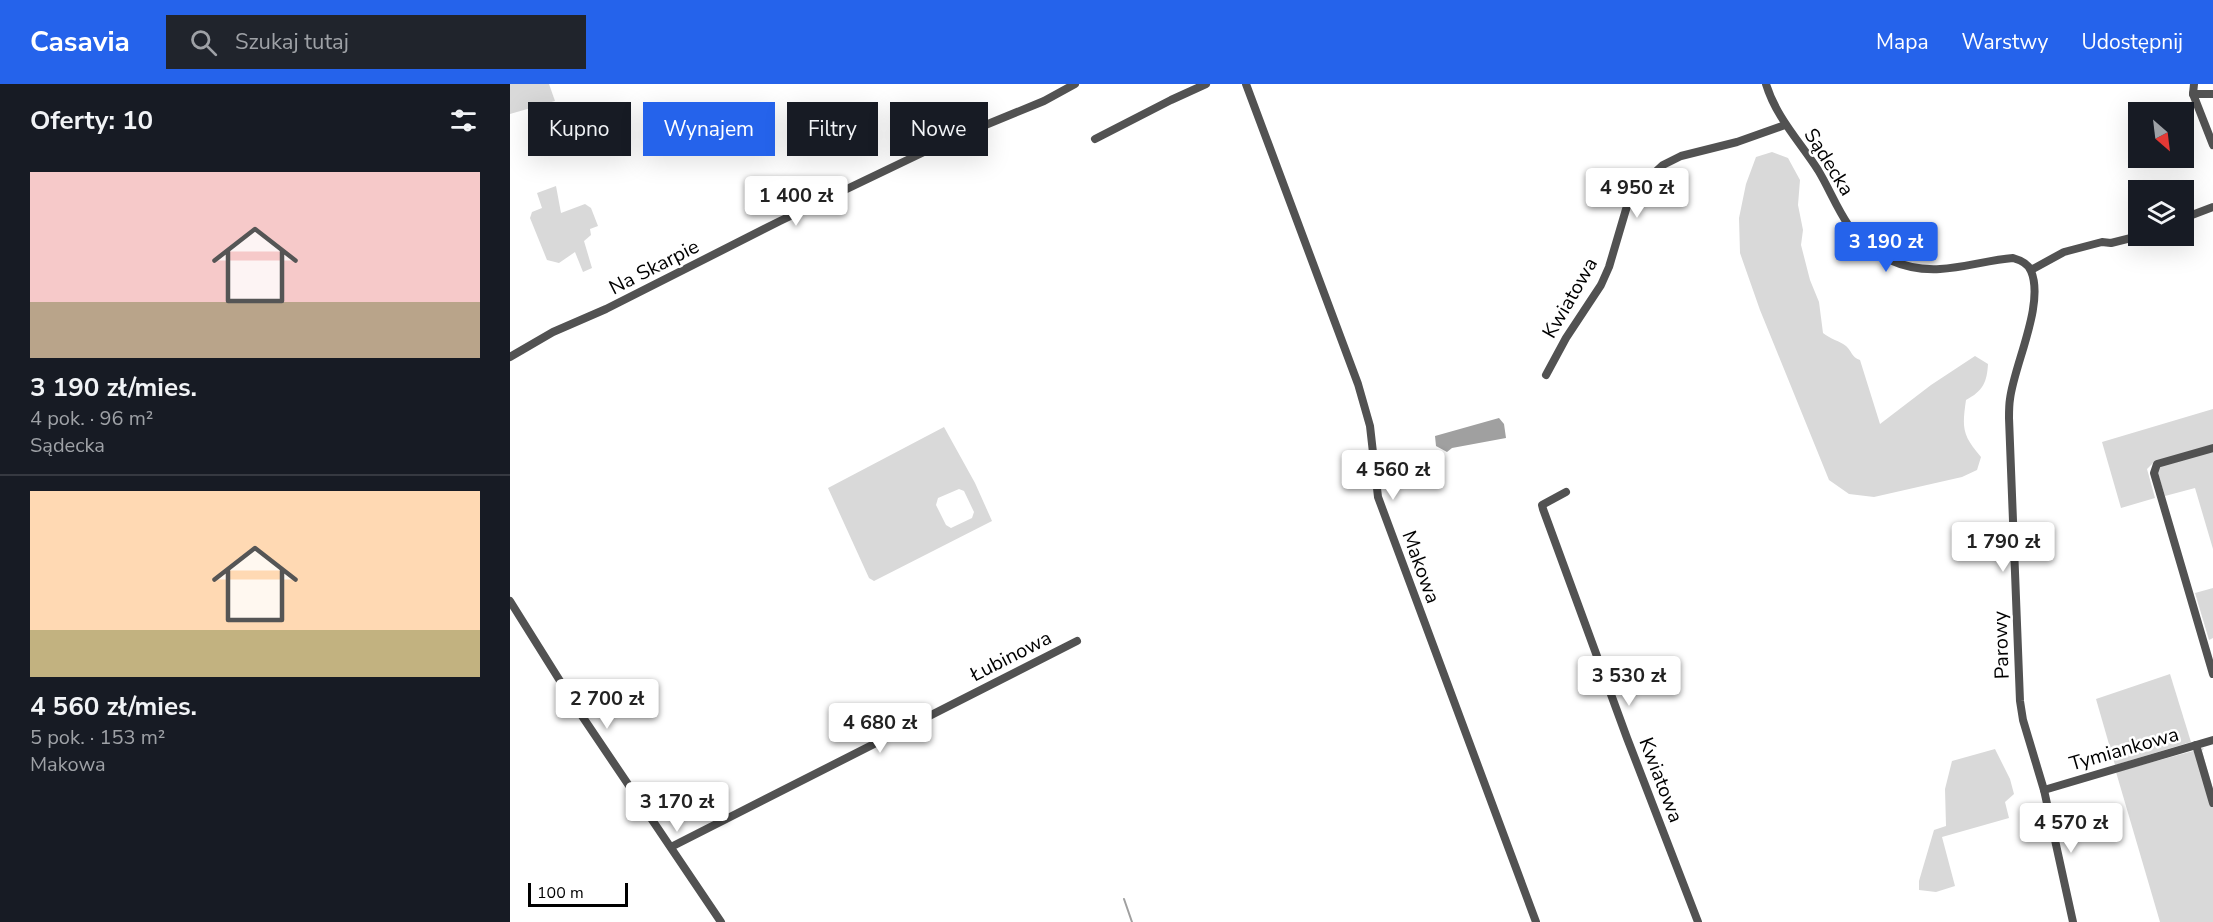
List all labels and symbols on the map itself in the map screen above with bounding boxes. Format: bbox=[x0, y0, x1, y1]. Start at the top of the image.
north arrow bbox=[2128, 102, 2194, 168]
street label: Sądecka bbox=[1798, 123, 1860, 201]
pin: 4 950 zł bbox=[1575, 168, 1699, 219]
pin: 1 400 zł bbox=[734, 176, 858, 227]
pin: 3 190 zł bbox=[1824, 222, 1948, 273]
street label: Na Skarpie bbox=[604, 233, 704, 301]
street label: Kwiatowa bbox=[1536, 253, 1604, 343]
pin: 4 560 zł bbox=[1331, 450, 1455, 501]
pin: 1 790 zł bbox=[1941, 522, 2065, 573]
street label: Makowa bbox=[1395, 527, 1447, 607]
street label: Parowy bbox=[1986, 610, 2016, 680]
street label: Łubinowa bbox=[965, 624, 1056, 688]
pin: 3 530 zł bbox=[1567, 656, 1691, 707]
pin: 2 700 zł bbox=[545, 679, 669, 730]
pin: 4 680 zł bbox=[818, 703, 942, 754]
street label: Tymiankowa bbox=[2066, 720, 2182, 778]
street label: Kwiatowa bbox=[1632, 734, 1690, 826]
pin: 3 170 zł bbox=[615, 782, 739, 833]
pin: 4 570 zł bbox=[2009, 803, 2133, 854]
scale bar bbox=[528, 880, 628, 908]

